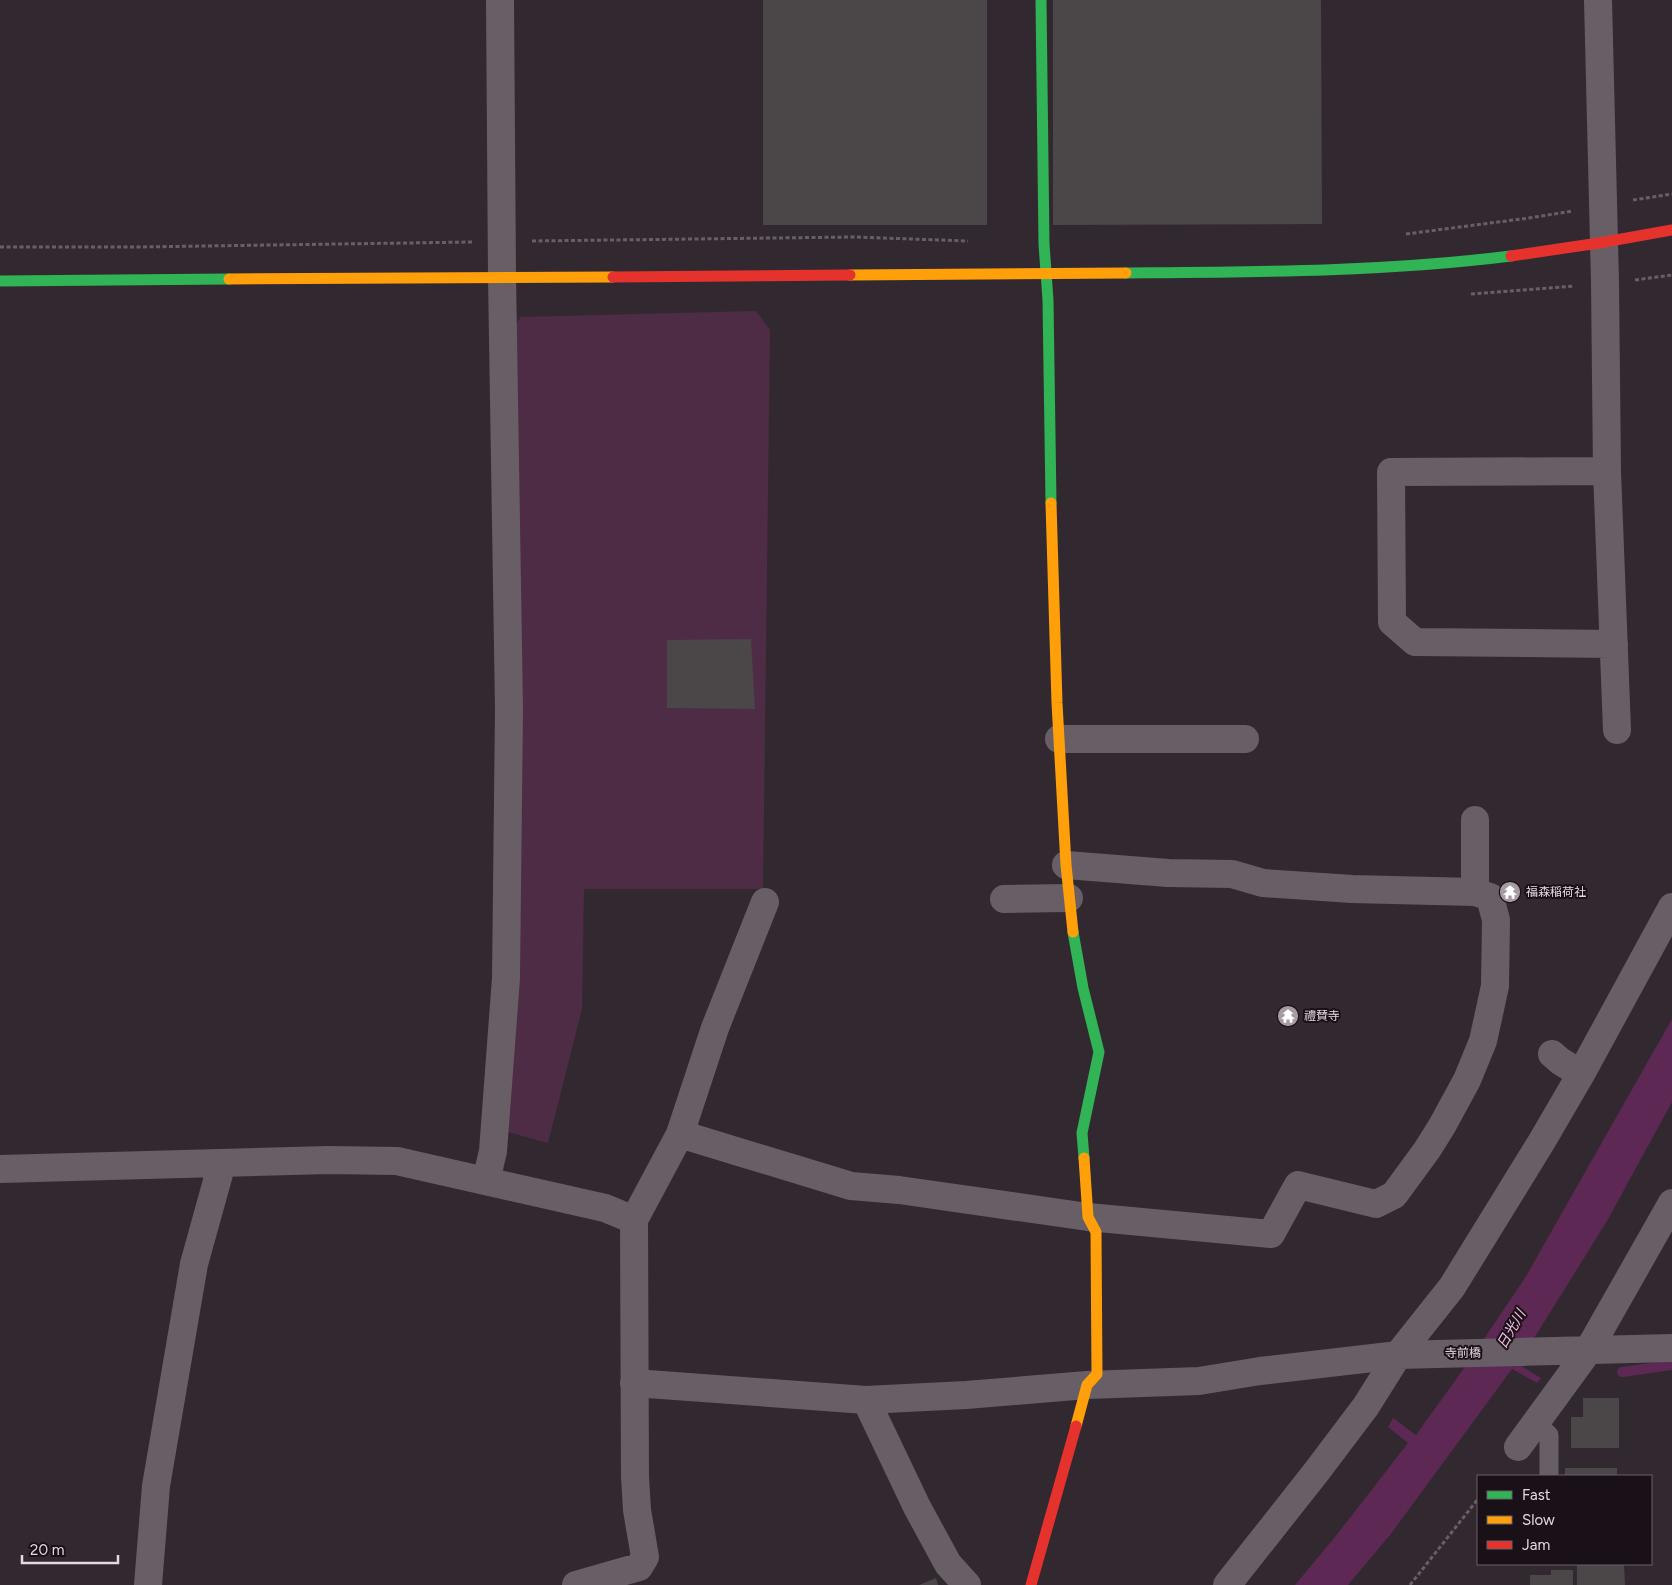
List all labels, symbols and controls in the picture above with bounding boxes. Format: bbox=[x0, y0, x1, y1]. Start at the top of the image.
temple icon: 福森稲荷社 bbox=[1498, 880, 1522, 904]
place label: 福森稲荷社 bbox=[1526, 885, 1586, 899]
temple icon: 禮賛寺 bbox=[1276, 1004, 1300, 1028]
place label: 禮賛寺 bbox=[1304, 1009, 1340, 1023]
water label: 日光川 bbox=[1494, 1305, 1530, 1352]
street label: 寺前橋 bbox=[1445, 1346, 1481, 1360]
legend bbox=[1477, 1475, 1652, 1565]
text: Fast bbox=[1522, 1486, 1551, 1504]
text: Slow bbox=[1522, 1511, 1555, 1529]
scale bar bbox=[22, 1532, 119, 1564]
text: Jam bbox=[1522, 1536, 1550, 1554]
text: 20 m bbox=[30, 1541, 64, 1559]

